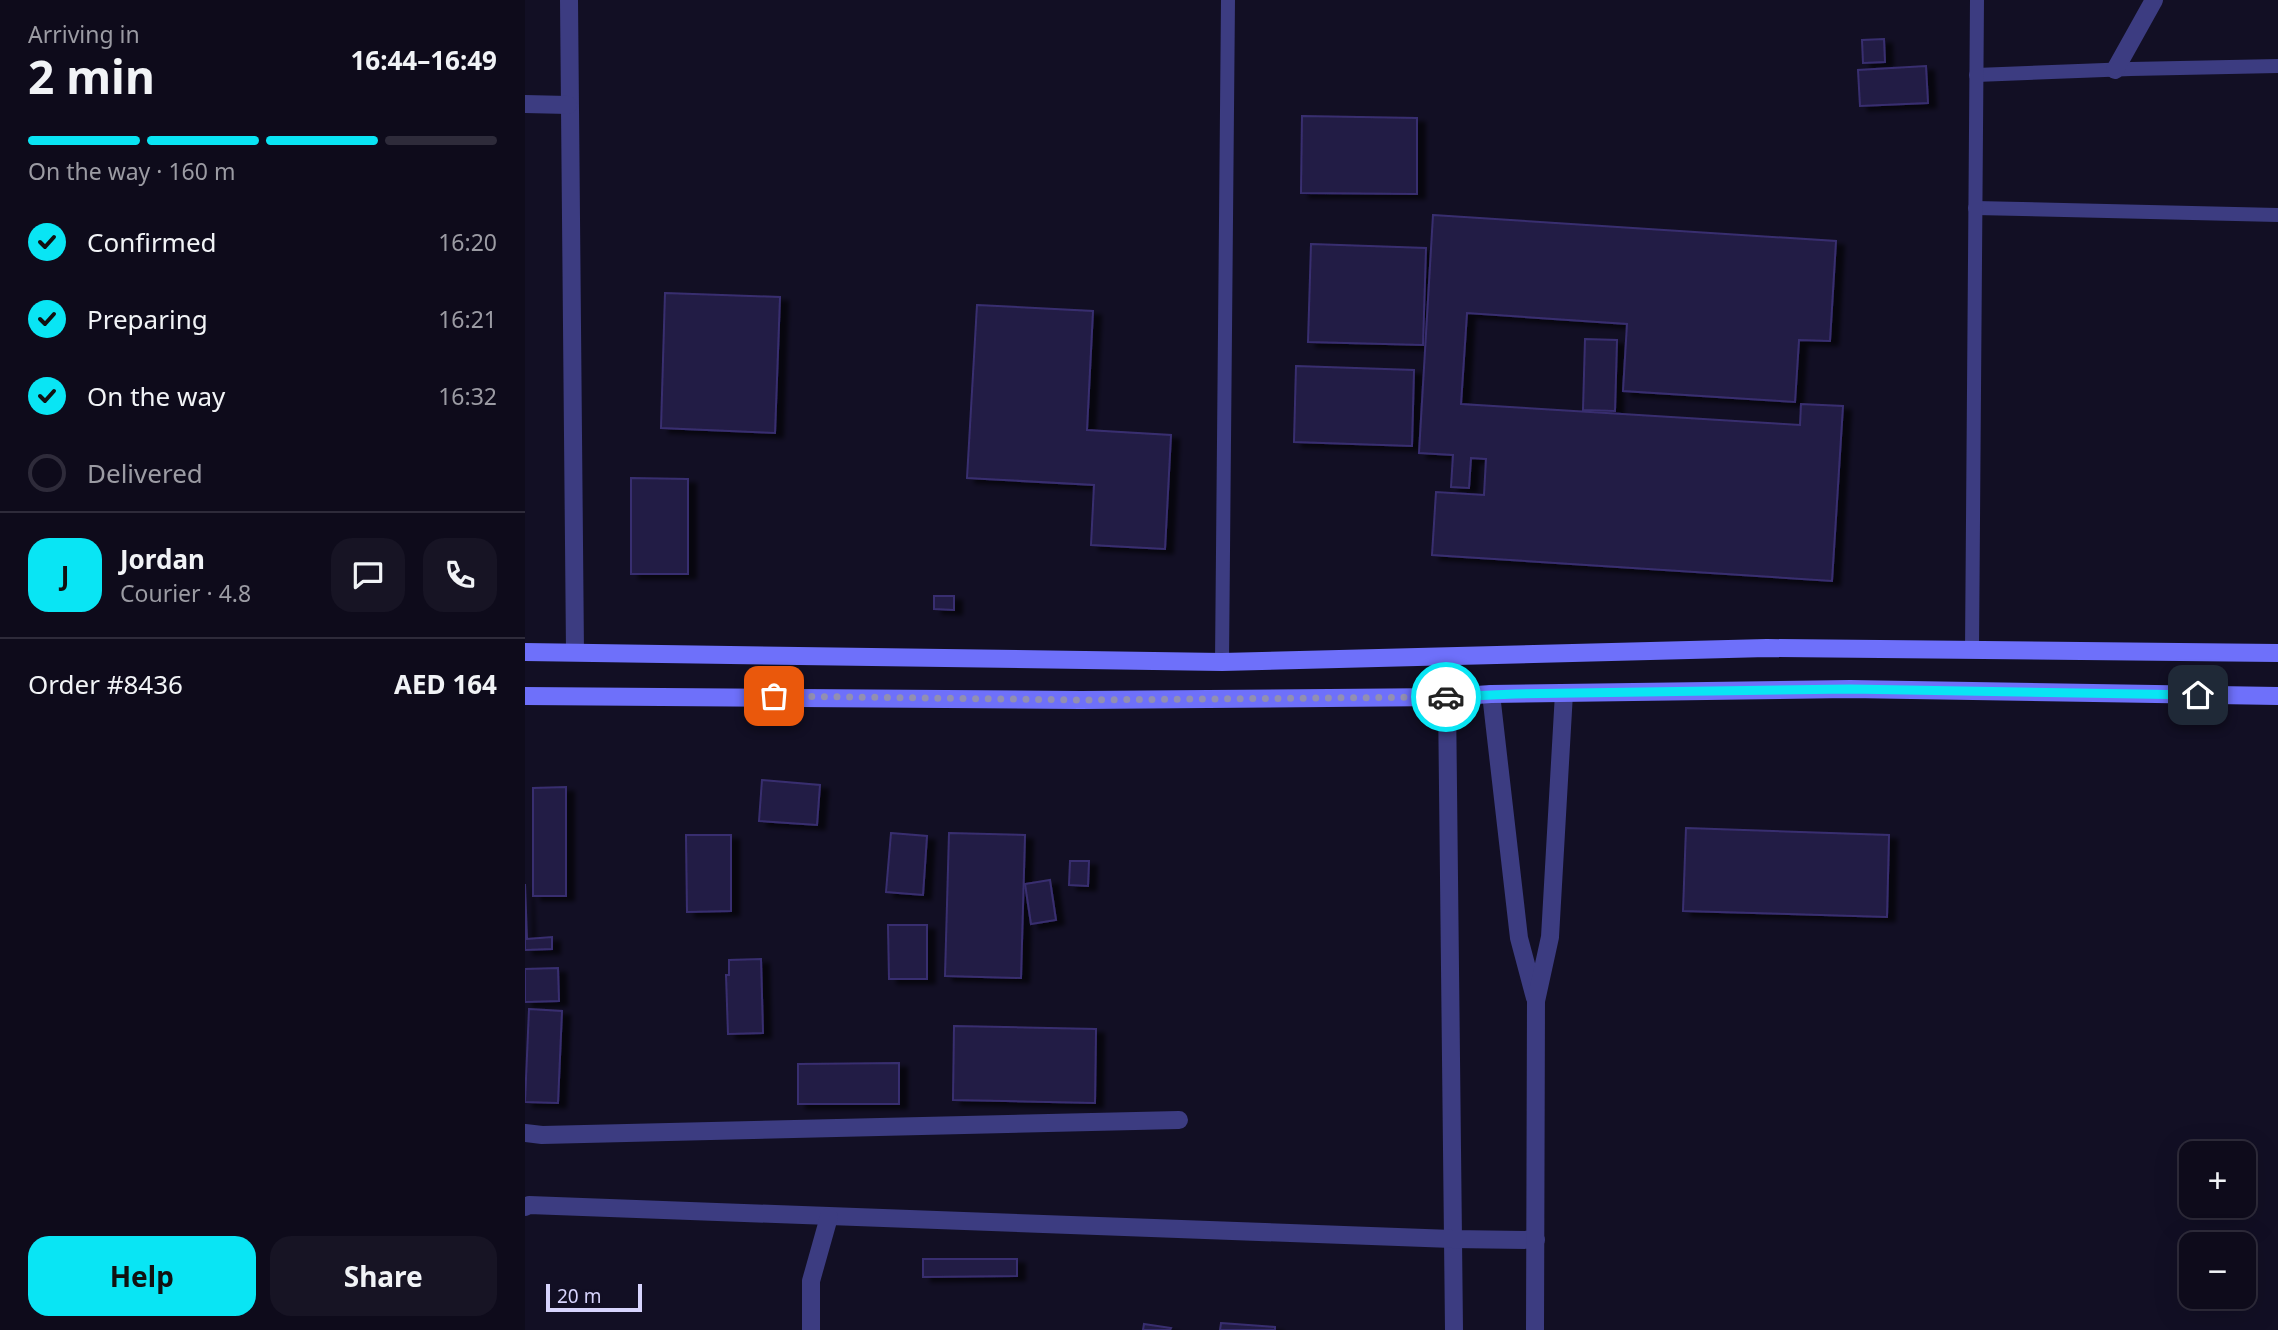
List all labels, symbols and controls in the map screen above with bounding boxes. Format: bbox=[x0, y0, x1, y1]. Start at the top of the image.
text: Arriving in bbox=[28, 18, 140, 50]
text: 16:44–16:49 bbox=[350, 42, 497, 78]
text: 2 min bbox=[28, 45, 155, 107]
text: On the way · 160 m bbox=[28, 155, 235, 187]
icon: check bbox=[28, 223, 66, 261]
text: Confirmed bbox=[87, 224, 217, 260]
text: 16:20 bbox=[438, 226, 497, 258]
icon: check bbox=[28, 300, 66, 338]
text: Preparing bbox=[87, 301, 208, 337]
text: 16:21 bbox=[438, 303, 497, 335]
icon: check bbox=[28, 377, 66, 415]
text: On the way bbox=[87, 378, 225, 414]
text: 16:32 bbox=[438, 380, 497, 412]
text: Delivered bbox=[87, 455, 203, 491]
button: chat bbox=[331, 538, 405, 612]
button: phone bbox=[423, 538, 497, 612]
text: Jordan bbox=[120, 541, 205, 577]
text: J bbox=[61, 557, 69, 593]
text: Courier · 4.8 bbox=[120, 577, 251, 609]
courier bbox=[1411, 662, 1481, 732]
pin bbox=[2168, 665, 2228, 725]
text: Order #8436 bbox=[28, 666, 183, 702]
text: AED 164 bbox=[394, 666, 497, 702]
pin bbox=[744, 666, 804, 726]
icon: home bbox=[2179, 676, 2217, 714]
icon: bag bbox=[755, 677, 793, 715]
icon: car bbox=[1427, 678, 1465, 716]
map controls bbox=[2179, 1141, 2256, 1309]
button: + bbox=[2179, 1141, 2256, 1218]
button: − bbox=[2179, 1232, 2256, 1309]
button: Help bbox=[28, 1236, 256, 1316]
button: Share bbox=[270, 1236, 497, 1316]
scale bar bbox=[546, 1281, 642, 1313]
text: 20 m bbox=[557, 1283, 601, 1309]

